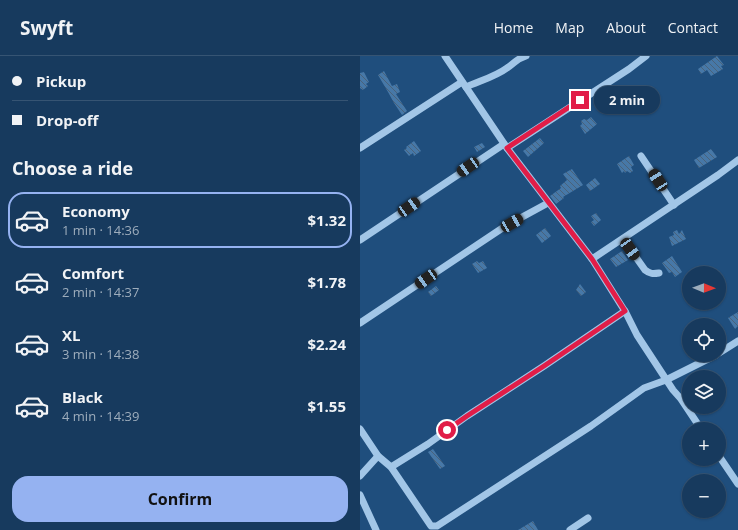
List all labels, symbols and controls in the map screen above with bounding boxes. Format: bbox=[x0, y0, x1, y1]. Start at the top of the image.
text: Swyft bbox=[20, 15, 73, 41]
text: Home bbox=[494, 18, 533, 37]
text: Map bbox=[555, 18, 584, 37]
text: About bbox=[606, 18, 646, 37]
text: Contact bbox=[668, 18, 718, 37]
text: Pickup bbox=[36, 71, 86, 91]
callout: 2 min bbox=[594, 86, 660, 114]
route end bbox=[571, 91, 589, 109]
text: 2 min bbox=[609, 91, 645, 109]
text: Drop-off bbox=[36, 110, 98, 130]
car bbox=[455, 155, 481, 179]
text: Choose a ride bbox=[12, 156, 133, 180]
car bbox=[646, 167, 670, 193]
car bbox=[396, 195, 422, 219]
text: Economy bbox=[62, 201, 130, 221]
icon: car bbox=[14, 202, 50, 238]
text: $1.32 bbox=[307, 210, 346, 230]
car bbox=[499, 212, 525, 234]
text: 1 min · 14:36 bbox=[62, 221, 139, 239]
car bbox=[618, 236, 642, 262]
text: Comfort bbox=[62, 263, 124, 283]
icon: car bbox=[14, 264, 50, 300]
north arrow bbox=[682, 266, 726, 310]
map controls bbox=[682, 266, 726, 518]
car bbox=[413, 267, 439, 291]
text: $1.78 bbox=[307, 272, 346, 292]
text: 2 min · 14:37 bbox=[62, 283, 139, 301]
button: locate bbox=[682, 318, 726, 362]
text: XL bbox=[62, 325, 80, 345]
icon: car bbox=[14, 326, 50, 362]
text: $2.24 bbox=[307, 334, 346, 354]
text: 3 min · 14:38 bbox=[62, 345, 139, 363]
button: layers bbox=[682, 370, 726, 414]
text: Black bbox=[62, 387, 103, 407]
icon: car bbox=[14, 388, 50, 424]
text: $1.55 bbox=[307, 396, 346, 416]
text: 4 min · 14:39 bbox=[62, 407, 139, 425]
route start bbox=[438, 421, 456, 439]
button: + bbox=[682, 422, 726, 466]
button: − bbox=[682, 474, 726, 518]
button: Confirm bbox=[12, 476, 348, 522]

